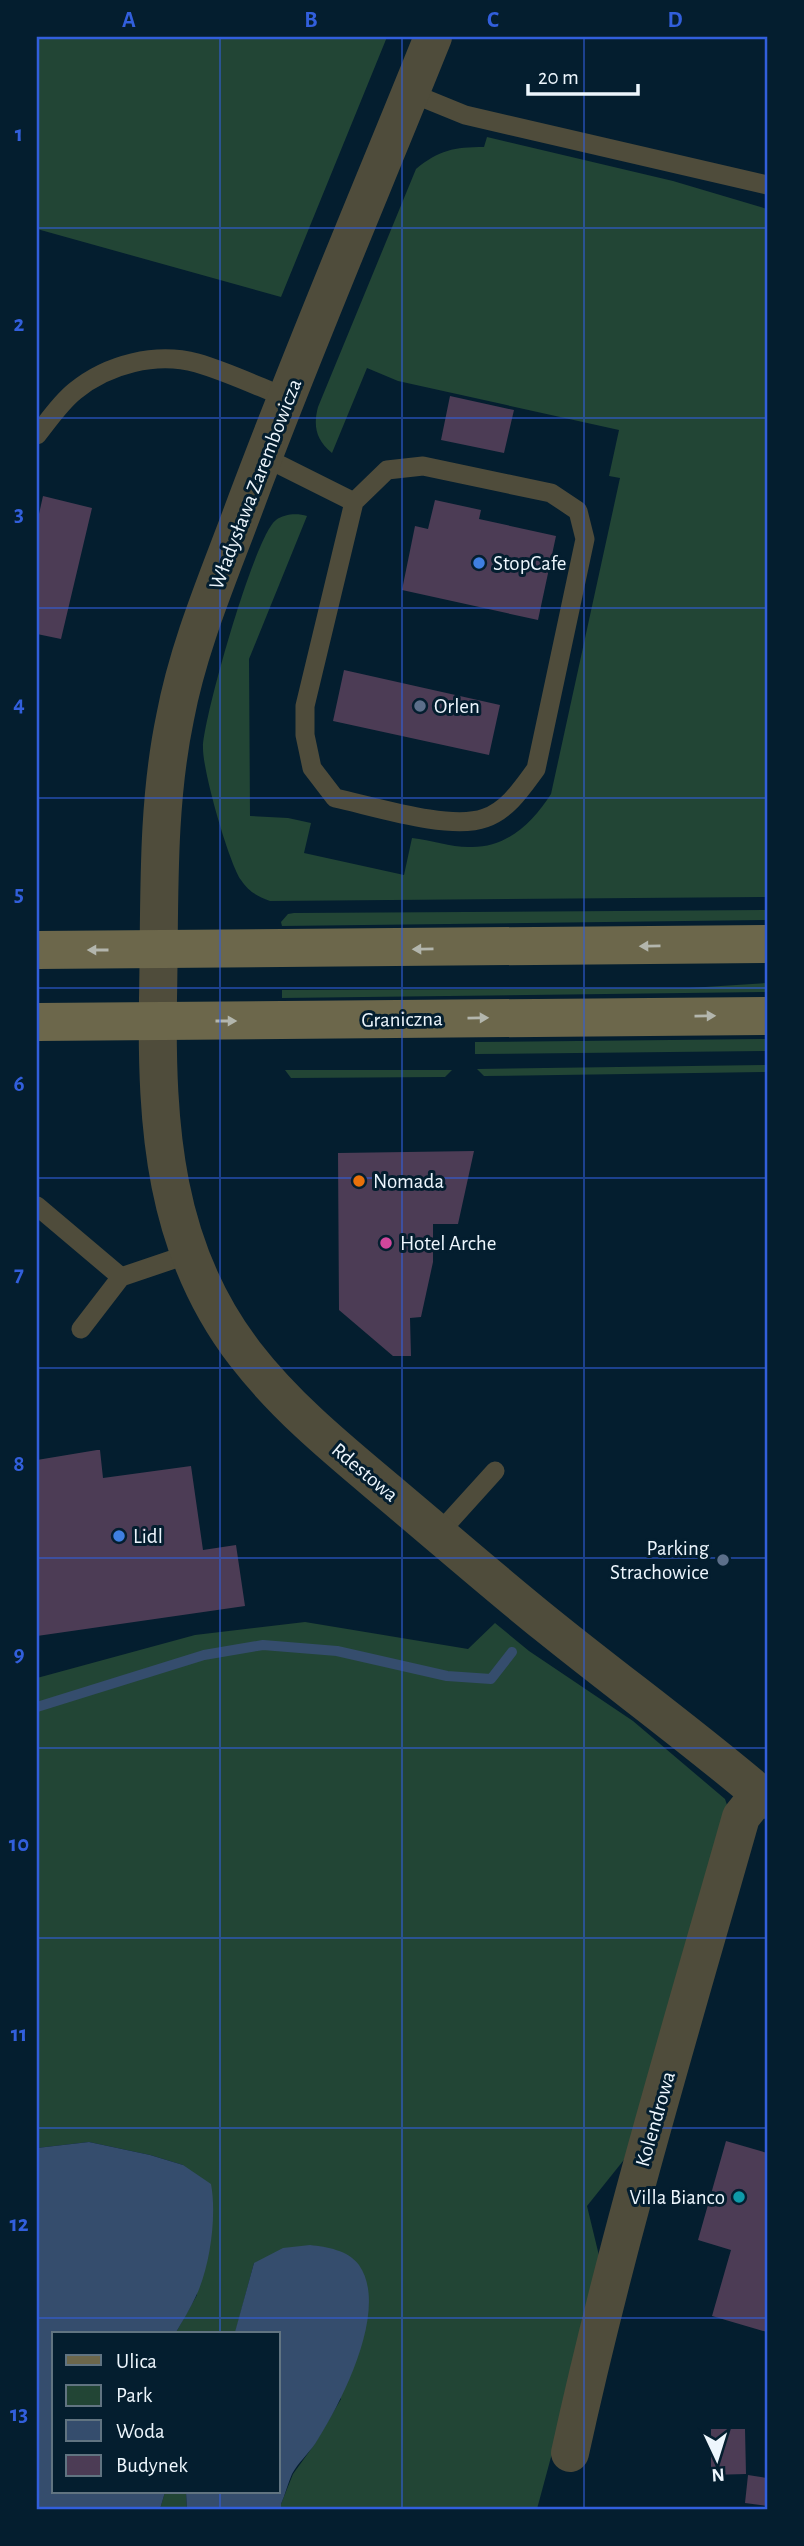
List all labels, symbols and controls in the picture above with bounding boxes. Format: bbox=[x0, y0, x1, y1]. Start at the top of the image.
text: A bbox=[122, 9, 136, 32]
text: B bbox=[304, 9, 318, 32]
text: C bbox=[487, 9, 499, 32]
text: D bbox=[667, 9, 683, 32]
scale bar bbox=[528, 52, 638, 96]
text: 20 m bbox=[538, 67, 579, 88]
text: 1 bbox=[15, 123, 23, 146]
text: 2 bbox=[14, 313, 25, 336]
street label: Władysława Zarembowicza bbox=[206, 376, 305, 592]
text: 3 bbox=[14, 503, 24, 526]
place label: StopCafe bbox=[493, 553, 566, 574]
marker: StopCafe bbox=[471, 555, 487, 571]
text: 4 bbox=[13, 693, 25, 716]
place label: Orlen bbox=[434, 696, 480, 717]
marker: Orlen bbox=[412, 698, 428, 714]
text: 5 bbox=[14, 883, 24, 906]
one-way arrow bbox=[639, 940, 661, 952]
one-way arrow bbox=[411, 943, 433, 955]
one-way arrow bbox=[87, 944, 109, 956]
street label: Graniczna bbox=[361, 1008, 443, 1031]
one-way arrow bbox=[694, 1010, 716, 1022]
one-way arrow bbox=[467, 1012, 489, 1024]
one-way arrow bbox=[215, 1015, 237, 1027]
text: 6 bbox=[13, 1073, 25, 1096]
place label: Nomada bbox=[373, 1171, 444, 1192]
marker: Nomada bbox=[351, 1173, 367, 1189]
place label: Hotel Arche bbox=[400, 1233, 496, 1254]
marker: Hotel Arche bbox=[378, 1235, 394, 1251]
text: 7 bbox=[14, 1263, 24, 1286]
street label: Rdestowa bbox=[328, 1439, 402, 1506]
text: 8 bbox=[13, 1453, 25, 1476]
place label: Lidl bbox=[133, 1526, 163, 1547]
marker: Lidl bbox=[111, 1528, 127, 1544]
place label: Parking Strachowice bbox=[610, 1538, 710, 1583]
marker: Parking Strachowice bbox=[715, 1552, 731, 1568]
text: 9 bbox=[13, 1643, 25, 1666]
text: 10 bbox=[9, 1833, 29, 1856]
text: 11 bbox=[11, 2023, 27, 2046]
street label: Kolendrowa bbox=[632, 2069, 679, 2169]
place label: Villa Bianco bbox=[629, 2187, 725, 2208]
marker: Villa Bianco bbox=[731, 2189, 747, 2205]
text: 12 bbox=[9, 2213, 29, 2236]
legend bbox=[52, 2332, 280, 2494]
text: Ulica bbox=[116, 2351, 157, 2372]
text: Park bbox=[116, 2385, 153, 2406]
text: 13 bbox=[10, 2403, 28, 2426]
text: Woda bbox=[116, 2421, 165, 2442]
north arrow bbox=[682, 2424, 752, 2494]
text: Budynek bbox=[116, 2455, 188, 2476]
text: N bbox=[711, 2465, 725, 2484]

